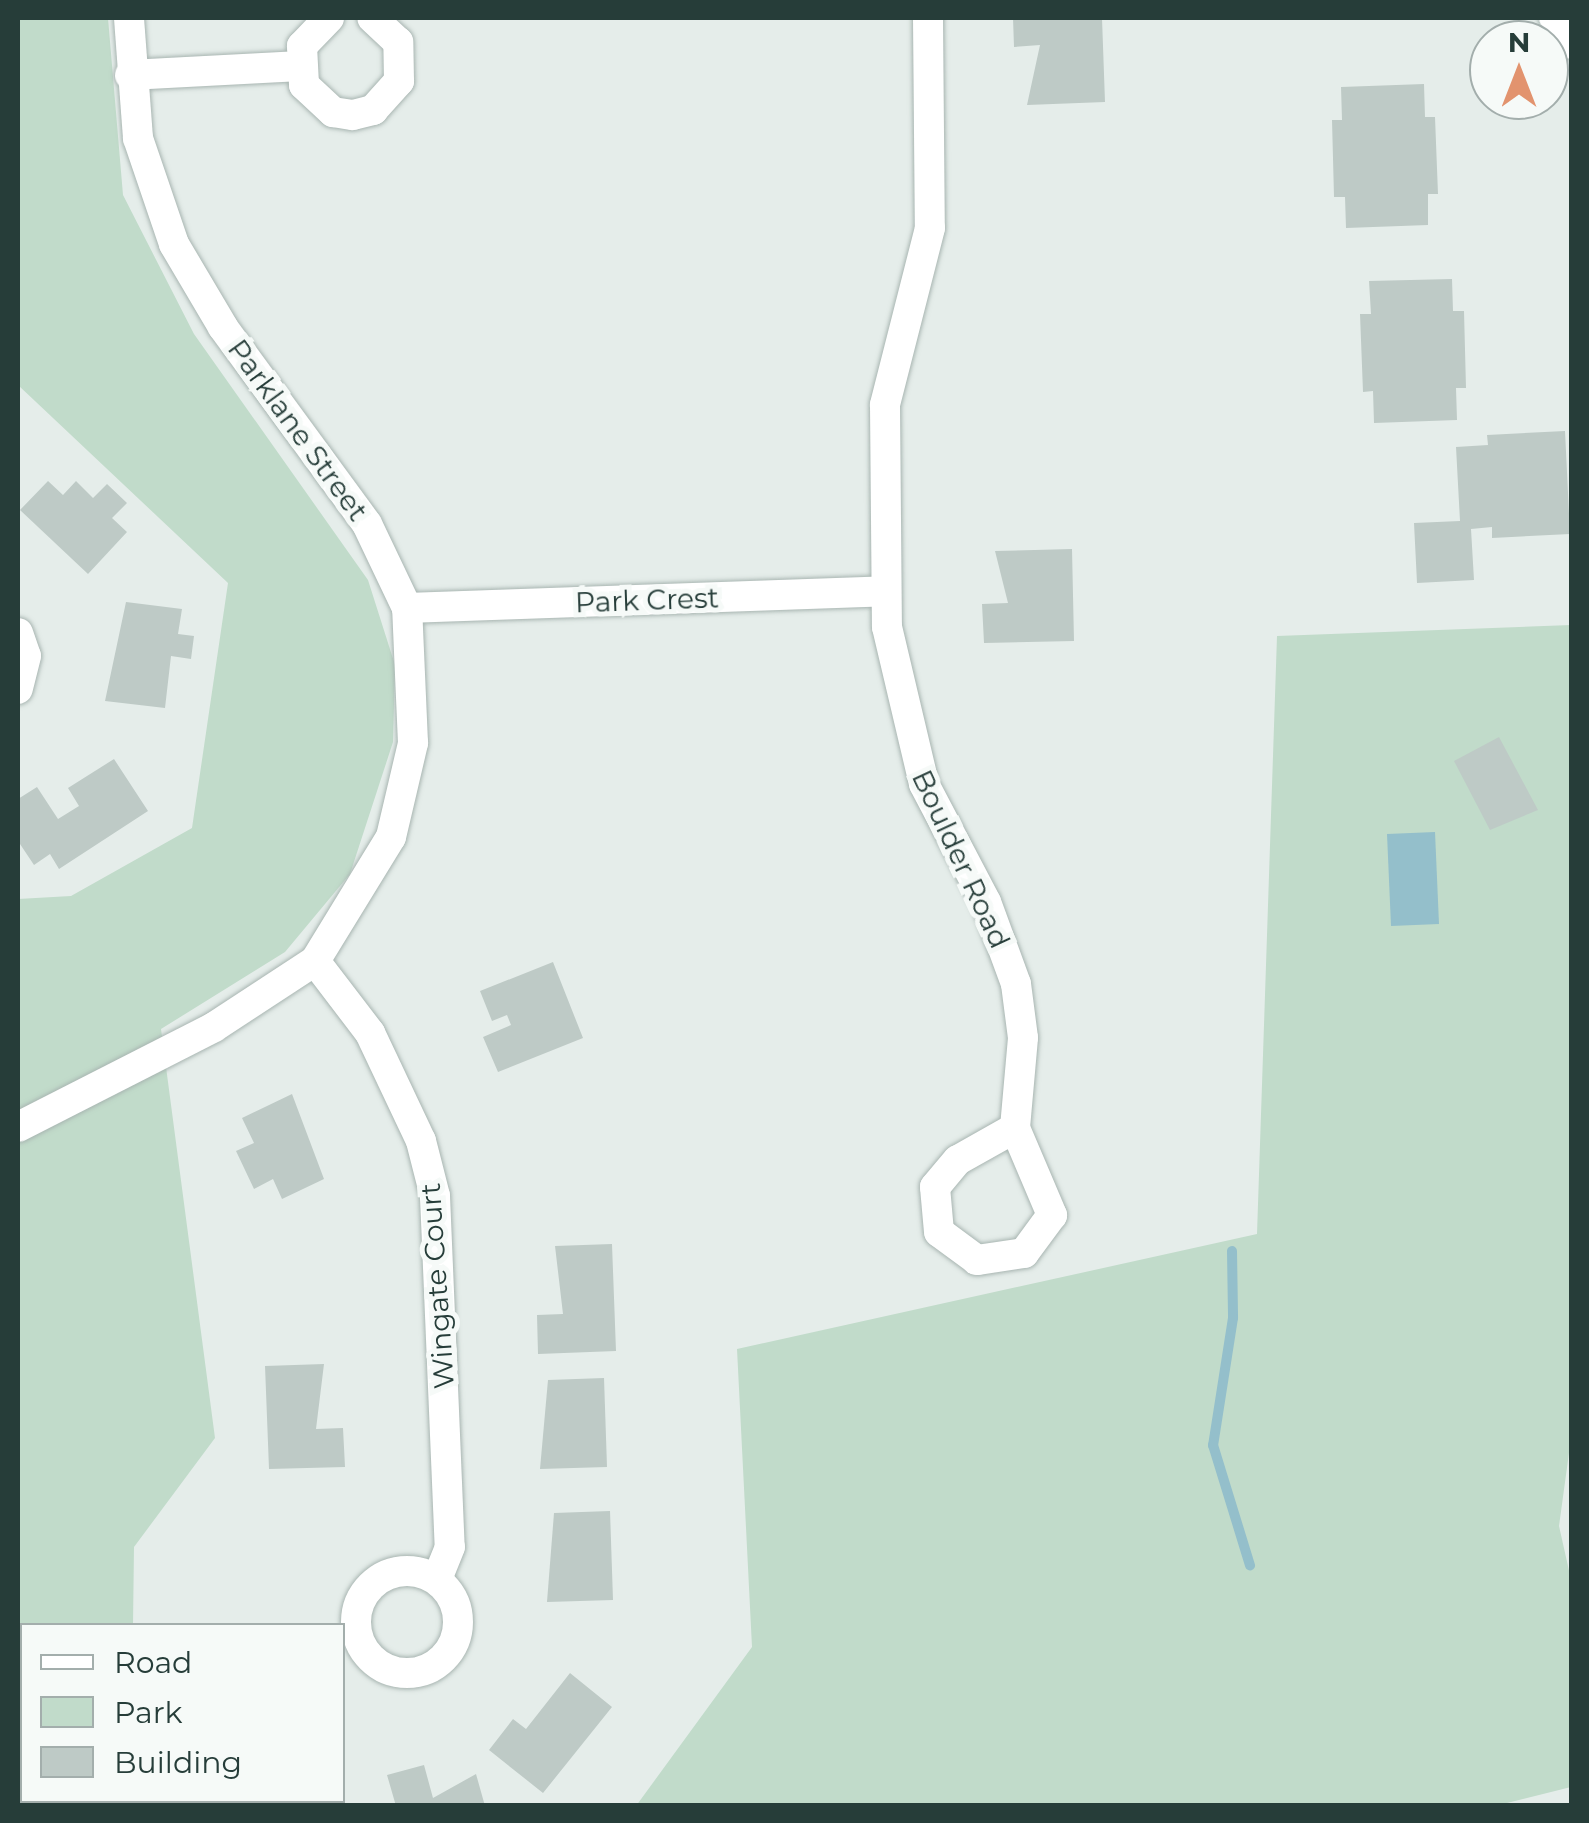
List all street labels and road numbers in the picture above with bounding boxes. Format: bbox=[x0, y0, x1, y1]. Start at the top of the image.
street label: Parklane Street bbox=[221, 333, 375, 527]
street label: Park Crest bbox=[574, 581, 720, 619]
street label: Boulder Road bbox=[905, 765, 1017, 953]
street label: Wingate Court bbox=[413, 1182, 461, 1390]

